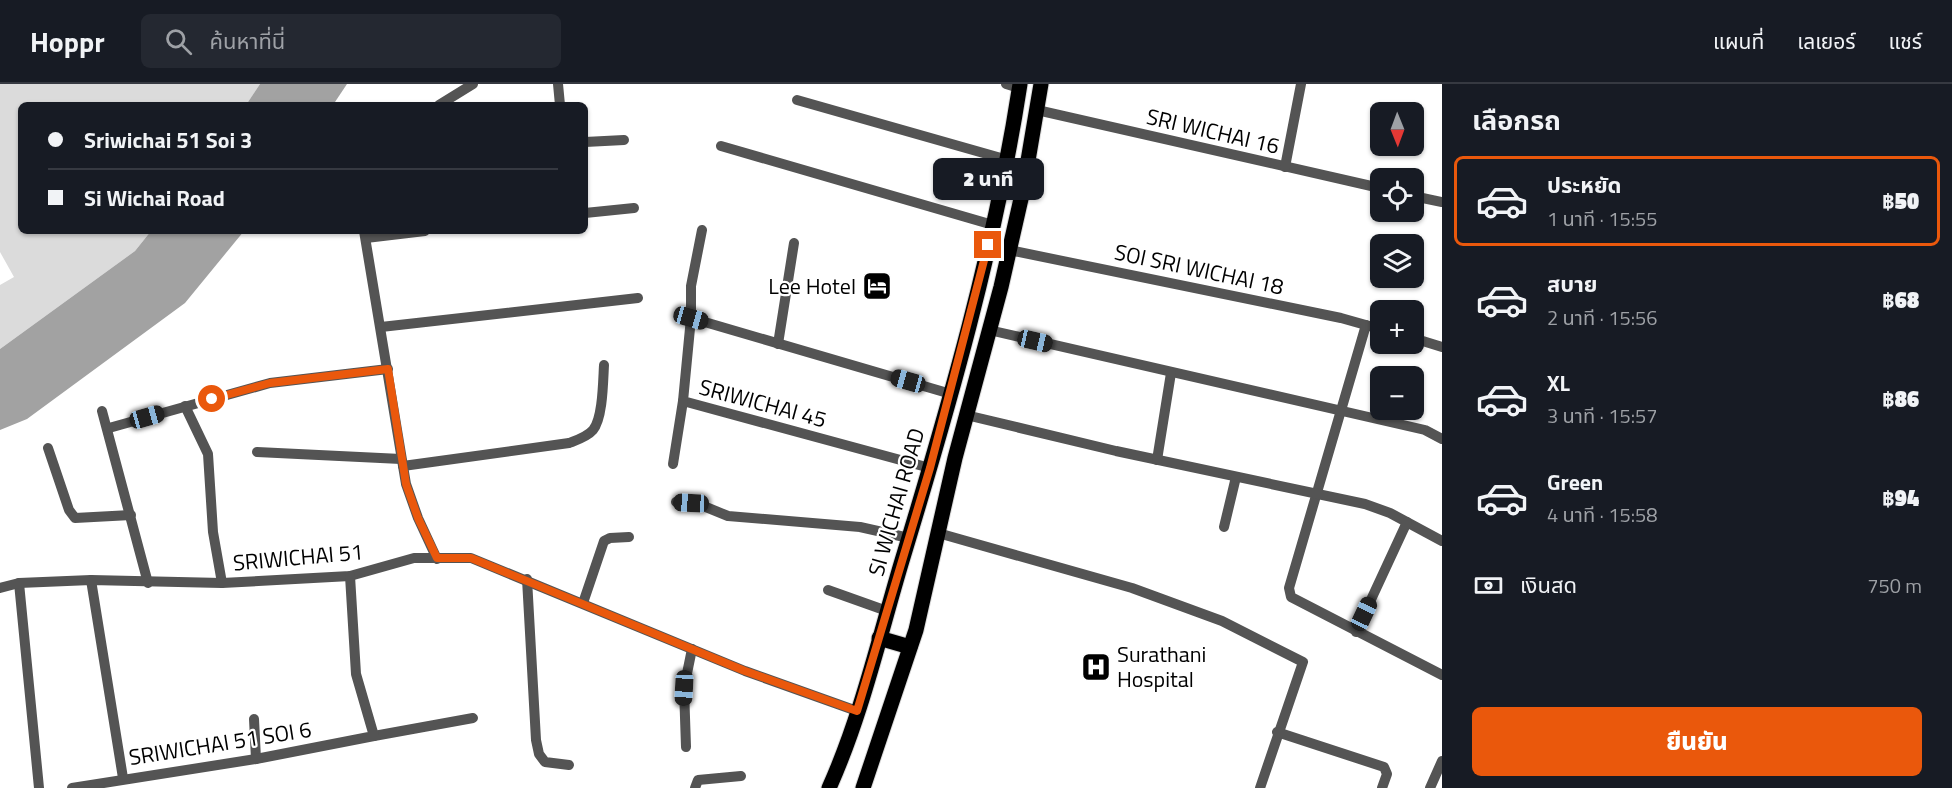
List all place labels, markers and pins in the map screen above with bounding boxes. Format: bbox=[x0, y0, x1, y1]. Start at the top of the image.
place label: Lee Hotel bbox=[768, 269, 856, 303]
hotel icon: Lee Hotel bbox=[861, 270, 893, 302]
place label: Surathani Hospital bbox=[1117, 637, 1206, 696]
hospital icon: Surathani Hospital bbox=[1080, 651, 1112, 683]

